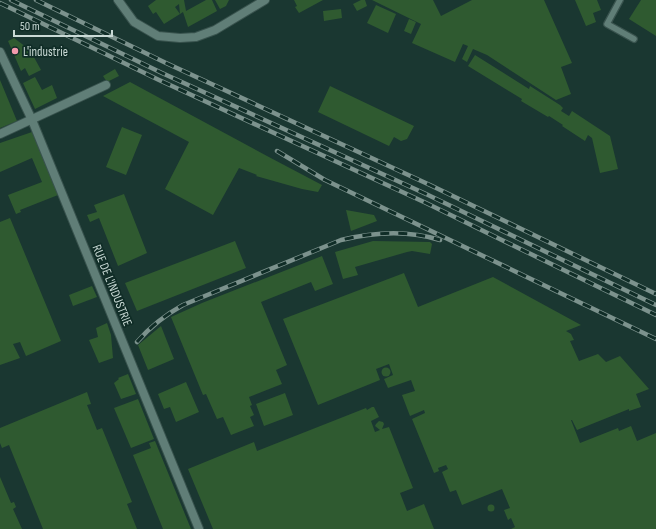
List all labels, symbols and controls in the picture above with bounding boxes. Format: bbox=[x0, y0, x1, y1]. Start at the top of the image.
scale bar bbox=[14, 12, 112, 38]
text: 50 m bbox=[20, 19, 40, 34]
place label: L'industrie bbox=[23, 44, 68, 60]
marker: L'industrie bbox=[10, 46, 20, 56]
street label: RUE DE L'INDUSTRIE bbox=[88, 242, 136, 328]

